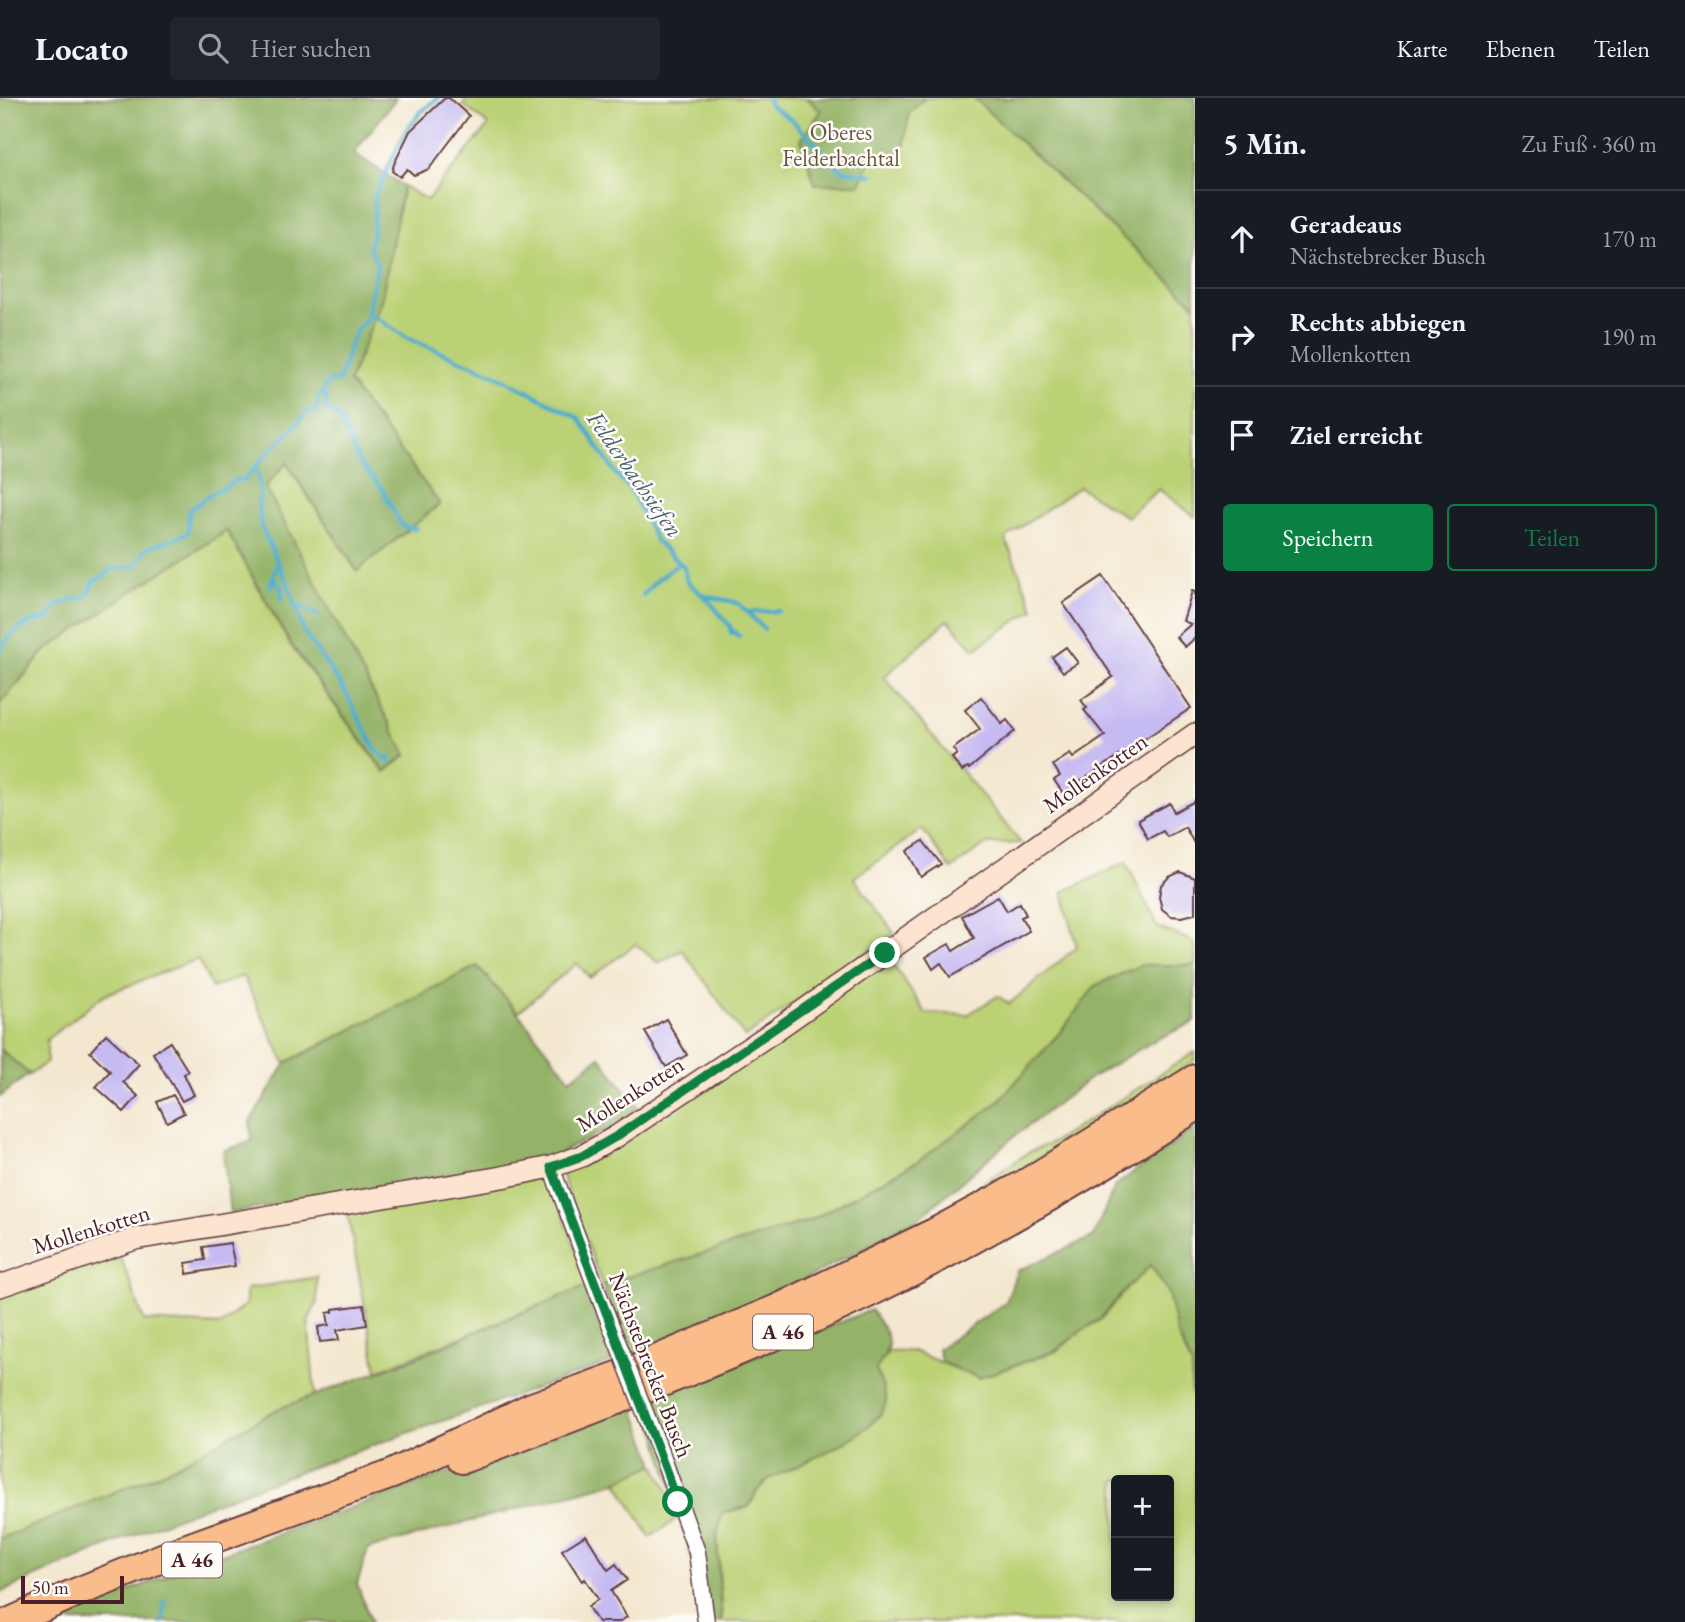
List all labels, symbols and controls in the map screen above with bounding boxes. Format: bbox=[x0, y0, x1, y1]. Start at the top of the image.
search box bbox=[170, 17, 660, 80]
text: Locato bbox=[35, 27, 128, 70]
icon: search bbox=[194, 29, 232, 67]
text: Hier suchen bbox=[250, 31, 371, 65]
text: Karte bbox=[1397, 33, 1447, 64]
text: Ebenen bbox=[1485, 33, 1555, 64]
text: Teilen bbox=[1593, 33, 1650, 64]
park label: Oberes Felderbachtal bbox=[782, 117, 900, 173]
text: 5 Min. bbox=[1223, 124, 1307, 163]
text: Zu Fuß · 360 m bbox=[1522, 129, 1657, 159]
text: Geradeaus bbox=[1290, 207, 1402, 241]
icon: ahead bbox=[1223, 220, 1261, 258]
text: 170 m bbox=[1601, 224, 1657, 254]
text: Nächstebrecker Busch bbox=[1290, 241, 1486, 271]
text: Rechts abbiegen bbox=[1290, 305, 1466, 339]
icon: right bbox=[1223, 318, 1261, 356]
text: 190 m bbox=[1601, 322, 1657, 352]
text: Mollenkotten bbox=[1290, 339, 1411, 369]
water label: Felderbachsiefen bbox=[580, 404, 690, 543]
icon: arrive bbox=[1223, 416, 1261, 454]
text: Ziel erreicht bbox=[1290, 418, 1422, 452]
button: Speichern bbox=[1223, 504, 1433, 571]
button: Teilen bbox=[1447, 504, 1657, 571]
street label: Mollenkotten bbox=[1037, 726, 1153, 820]
route end bbox=[869, 937, 900, 968]
street label: Mollenkotten bbox=[571, 1049, 689, 1139]
street label: Mollenkotten bbox=[29, 1197, 153, 1261]
street label: Nächstebrecker Busch bbox=[602, 1268, 700, 1462]
road number: A 46 bbox=[753, 1314, 813, 1350]
map controls bbox=[1111, 1475, 1174, 1601]
button: + bbox=[1111, 1475, 1174, 1538]
route start bbox=[662, 1486, 693, 1517]
button: − bbox=[1111, 1538, 1174, 1601]
road number: A 46 bbox=[162, 1542, 222, 1578]
scale bar bbox=[21, 1573, 124, 1605]
text: 50 m bbox=[32, 1575, 69, 1600]

